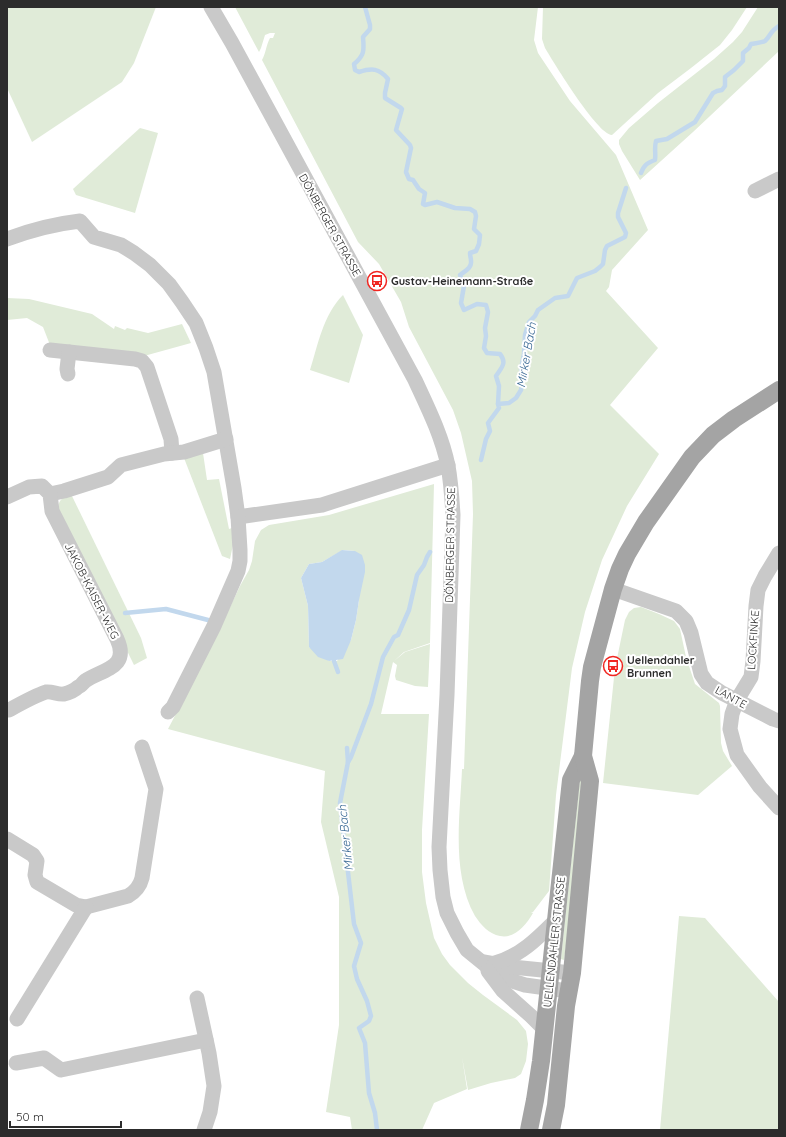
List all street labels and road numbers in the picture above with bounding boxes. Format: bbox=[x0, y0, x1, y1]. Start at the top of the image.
street label: DÖNBERGER STRASSE bbox=[296, 171, 364, 279]
street label: DÖNBERGER STRASSE bbox=[442, 487, 458, 603]
street label: JAKOB-KAISER-WEG bbox=[62, 541, 122, 641]
street label: LOCKFINKE bbox=[744, 610, 762, 670]
street label: LANTE bbox=[713, 683, 749, 711]
street label: UELLENDAHLER STRASSE bbox=[540, 876, 568, 1008]

